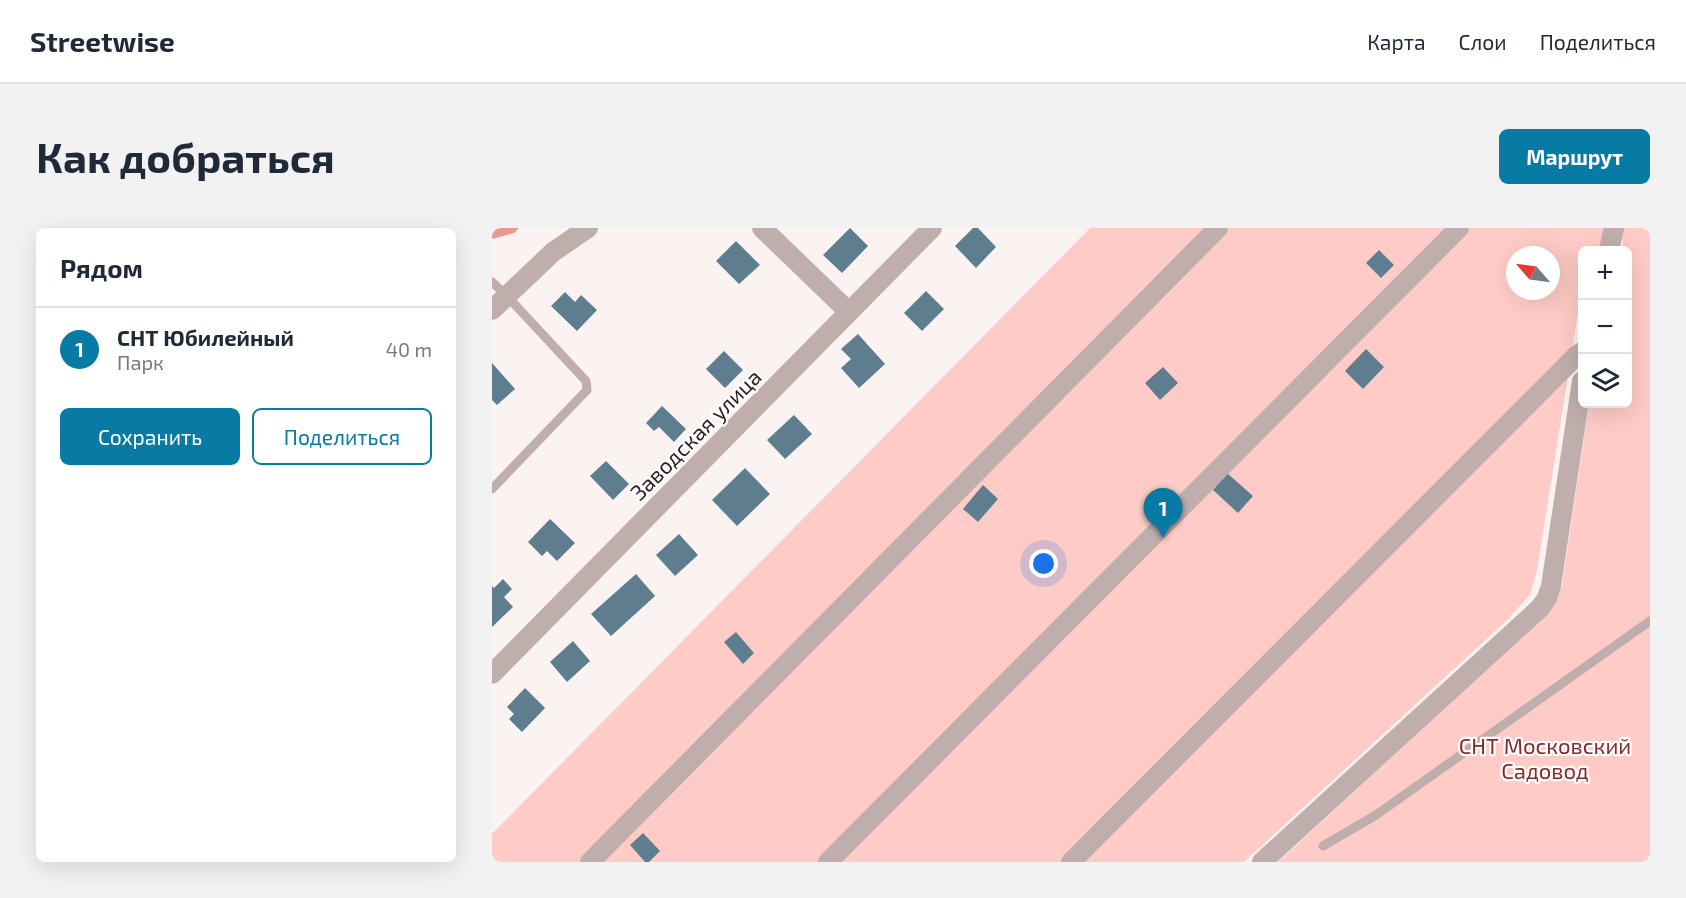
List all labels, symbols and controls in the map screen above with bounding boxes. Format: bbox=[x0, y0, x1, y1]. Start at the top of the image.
text: Streetwise bbox=[30, 24, 175, 58]
text: Карта bbox=[1367, 29, 1426, 54]
text: Слои bbox=[1459, 29, 1507, 54]
text: Поделиться bbox=[1540, 29, 1656, 54]
button: Маршрут bbox=[1499, 129, 1650, 184]
text: Как добраться bbox=[36, 131, 335, 181]
north arrow bbox=[1506, 246, 1560, 300]
map controls bbox=[1578, 246, 1632, 408]
button: + bbox=[1578, 246, 1632, 300]
text: Рядом bbox=[60, 252, 143, 283]
button: − bbox=[1578, 300, 1632, 354]
text: СНТ Юбилейный bbox=[117, 324, 294, 350]
text: 1 bbox=[75, 337, 84, 361]
text: 40 m bbox=[386, 337, 432, 361]
text: Парк bbox=[117, 350, 164, 374]
button: layers bbox=[1578, 354, 1632, 408]
street label: Заводская улица bbox=[624, 363, 767, 506]
button: Сохранить bbox=[60, 408, 240, 465]
button: Поделиться bbox=[252, 408, 432, 465]
pin: 1 bbox=[1144, 488, 1182, 538]
your location bbox=[1029, 549, 1058, 578]
park label: СНТ Московский Садовод bbox=[1459, 732, 1631, 783]

